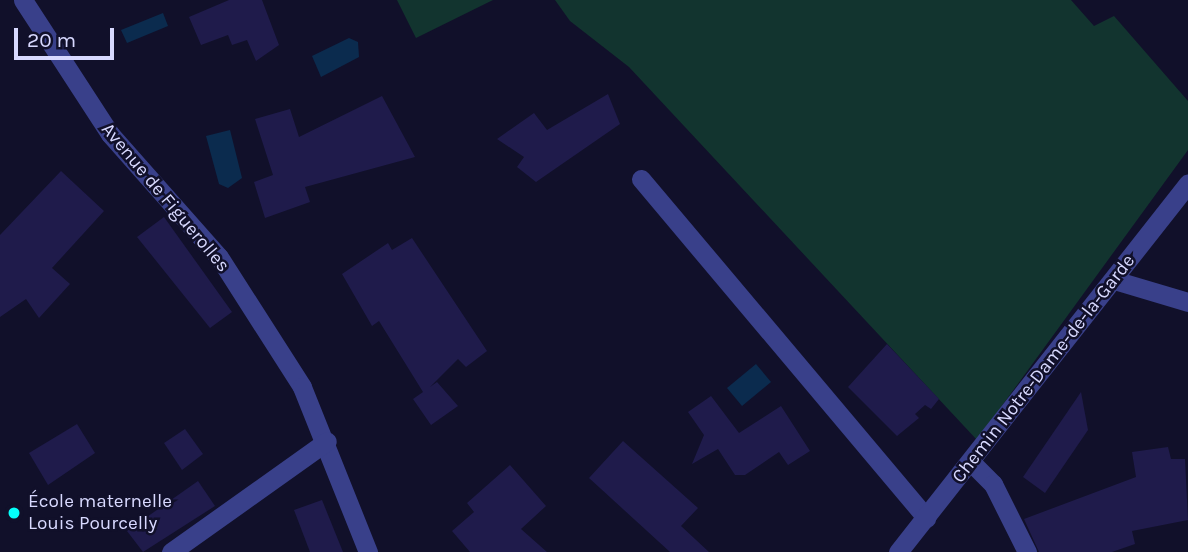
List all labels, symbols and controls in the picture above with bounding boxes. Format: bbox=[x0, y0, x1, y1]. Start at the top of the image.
scale bar bbox=[18, 14, 117, 58]
text: 20 m bbox=[27, 28, 76, 52]
street label: Avenue de Figuerolles bbox=[96, 119, 234, 277]
street label: Chemin Notre-Dame-de-la-Garde bbox=[948, 250, 1140, 488]
place label: École maternelle Louis Pourcelly bbox=[28, 491, 172, 535]
marker: École maternelle Louis Pourcelly bbox=[6, 505, 22, 521]

